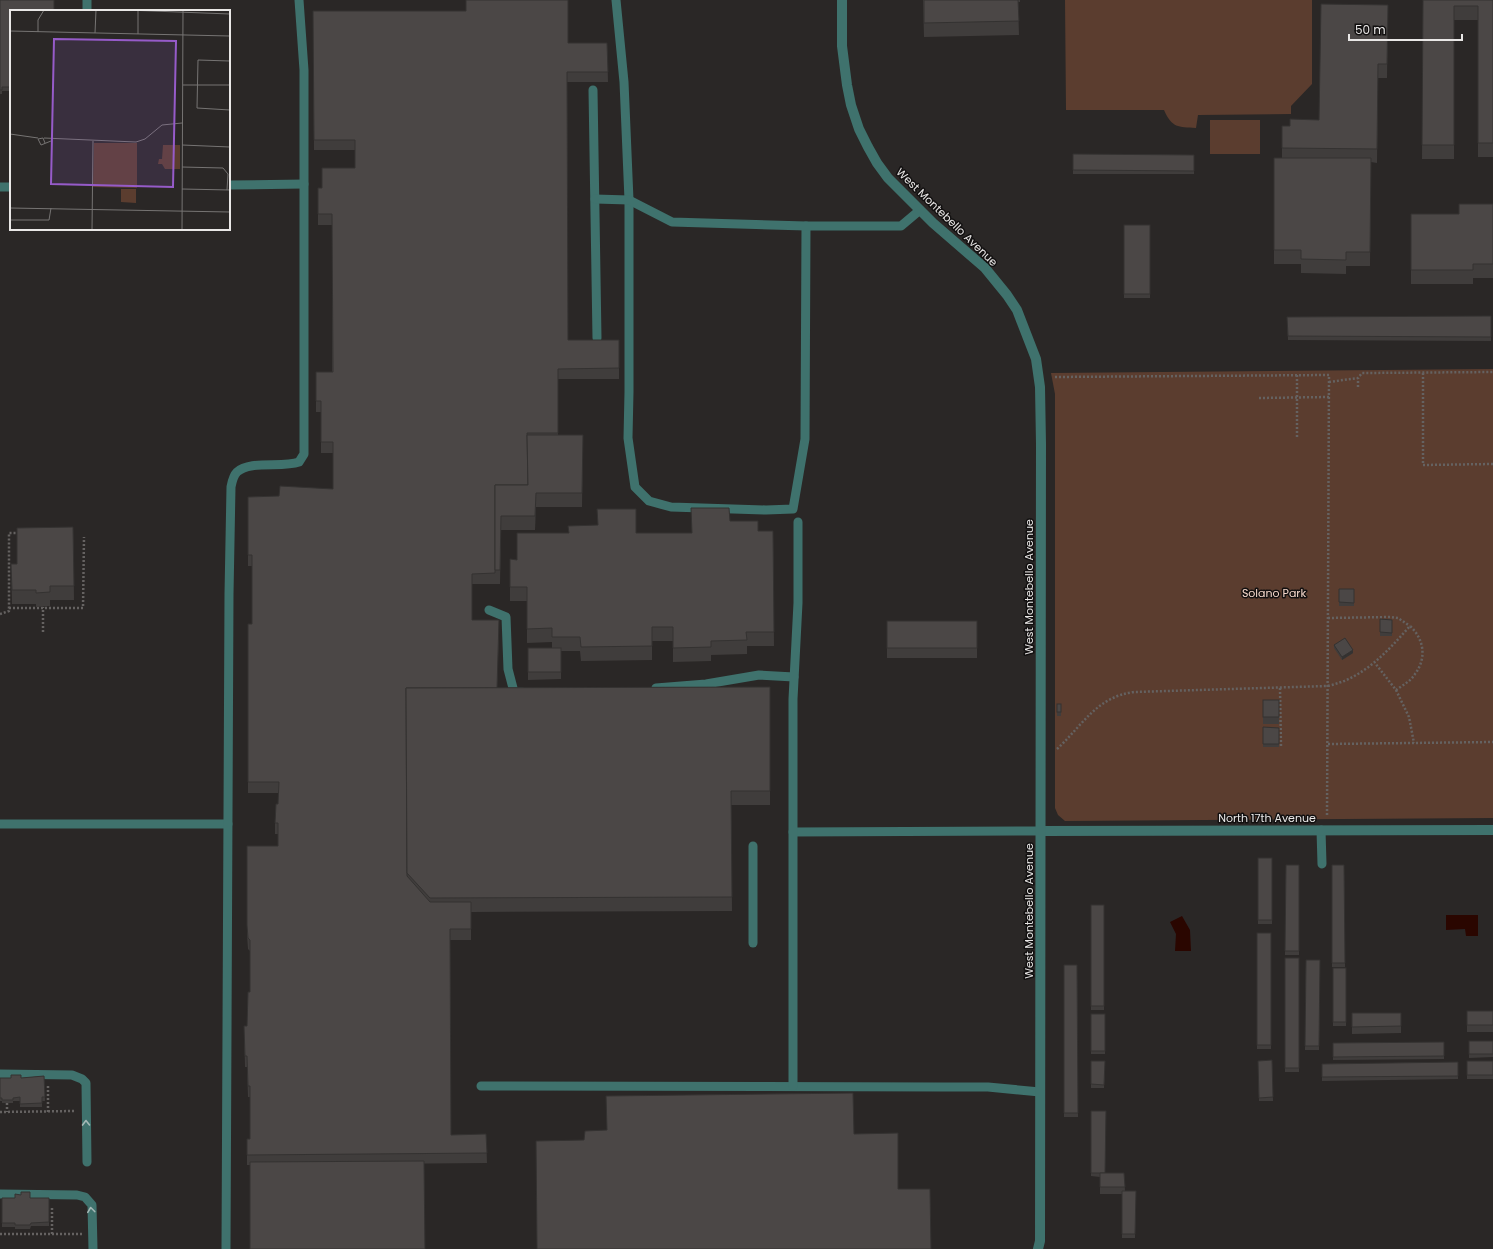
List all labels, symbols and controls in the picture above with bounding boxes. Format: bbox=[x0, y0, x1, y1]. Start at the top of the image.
inset map bbox=[10, 10, 230, 230]
scale bar bbox=[1349, 16, 1462, 42]
text: 50 m bbox=[1355, 21, 1386, 38]
street label: West Montebello Avenue bbox=[893, 164, 1001, 270]
street label: West Montebello Avenue bbox=[1021, 519, 1037, 655]
park label: Solano Park bbox=[1242, 585, 1306, 601]
street label: North 17th Avenue bbox=[1218, 810, 1316, 826]
street label: West Montebello Avenue bbox=[1021, 843, 1037, 979]
one-way arrow bbox=[81, 1120, 90, 1126]
one-way arrow bbox=[87, 1207, 96, 1214]

